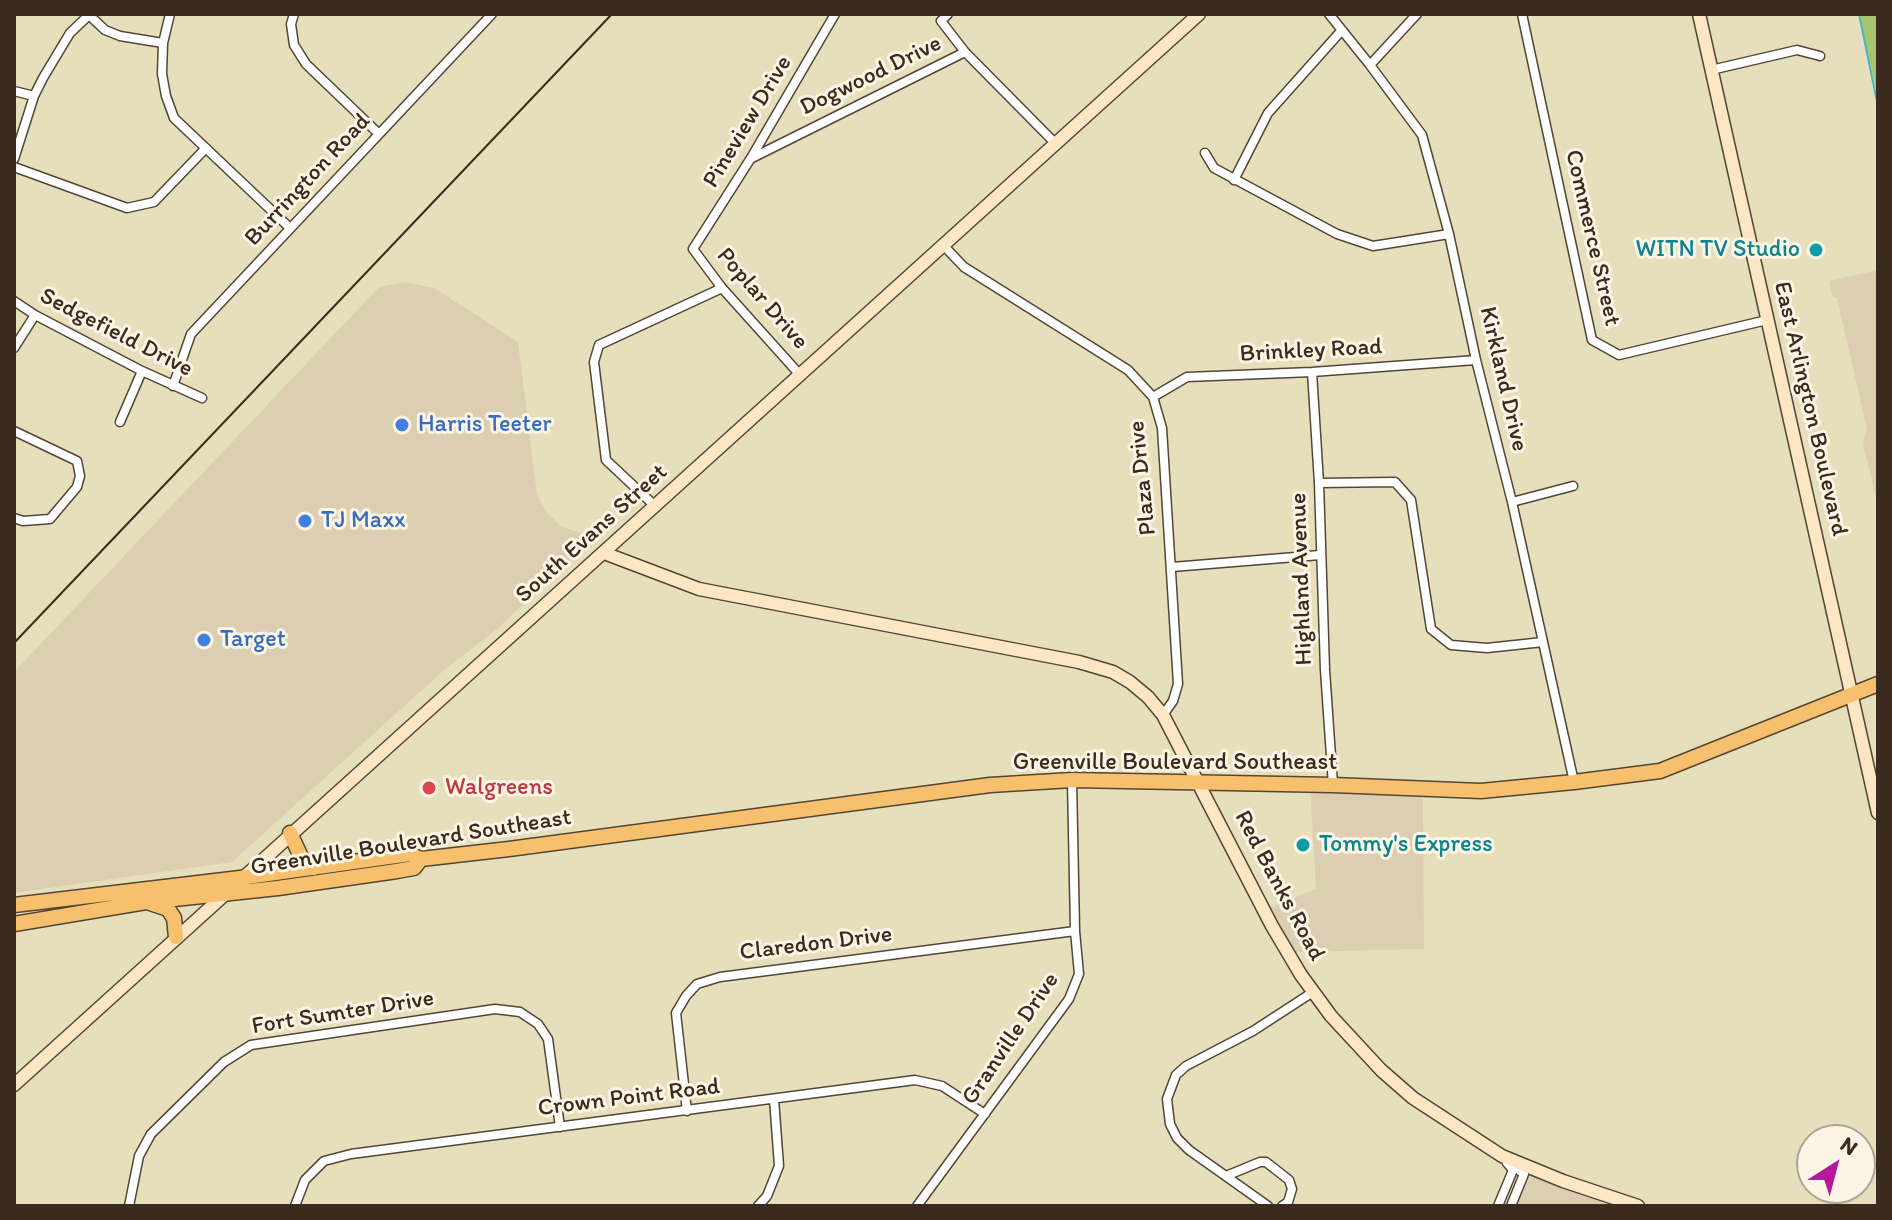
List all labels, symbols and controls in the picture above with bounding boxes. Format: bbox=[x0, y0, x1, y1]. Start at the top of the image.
street label: Dogwood Drive bbox=[796, 29, 946, 123]
street label: Pineview Drive bbox=[697, 51, 799, 193]
street label: Burrington Road bbox=[239, 108, 377, 252]
street label: Commerce Street bbox=[1558, 147, 1626, 329]
place label: WITN TV Studio bbox=[1636, 236, 1800, 264]
marker: WITN TV Studio bbox=[1807, 241, 1825, 259]
street label: Poplar Drive bbox=[710, 242, 814, 356]
street label: East Arlington Boulevard bbox=[1767, 279, 1853, 539]
street label: Sedgefield Drive bbox=[35, 282, 197, 384]
street label: Kirkland Drive bbox=[1472, 304, 1534, 454]
street label: Brinkley Road bbox=[1239, 333, 1383, 369]
place label: Harris Teeter bbox=[418, 411, 552, 439]
marker: Harris Teeter bbox=[393, 416, 411, 434]
street label: Plaza Drive bbox=[1123, 419, 1163, 537]
street label: South Evans Street bbox=[510, 458, 674, 610]
street label: Highland Avenue bbox=[1285, 492, 1319, 666]
place label: TJ Maxx bbox=[321, 507, 406, 535]
marker: TJ Maxx bbox=[296, 512, 314, 530]
place label: Target bbox=[220, 626, 286, 654]
marker: Target bbox=[195, 631, 213, 649]
street label: Greenville Boulevard Southeast bbox=[1013, 749, 1337, 777]
place label: Walgreens bbox=[445, 774, 553, 802]
marker: Walgreens bbox=[420, 779, 438, 797]
street label: Greenville Boulevard Southeast bbox=[249, 803, 573, 883]
street label: Red Banks Road bbox=[1227, 806, 1331, 966]
place label: Tommy's Express bbox=[1319, 831, 1493, 859]
marker: Tommy's Express bbox=[1294, 836, 1312, 854]
street label: Claredon Drive bbox=[738, 920, 894, 968]
street label: Granville Drive bbox=[956, 967, 1066, 1111]
street label: Fort Sumter Drive bbox=[250, 984, 436, 1042]
street label: Crown Point Road bbox=[536, 1073, 722, 1123]
north arrow bbox=[1796, 1124, 1876, 1204]
text: N bbox=[1835, 1131, 1863, 1161]

